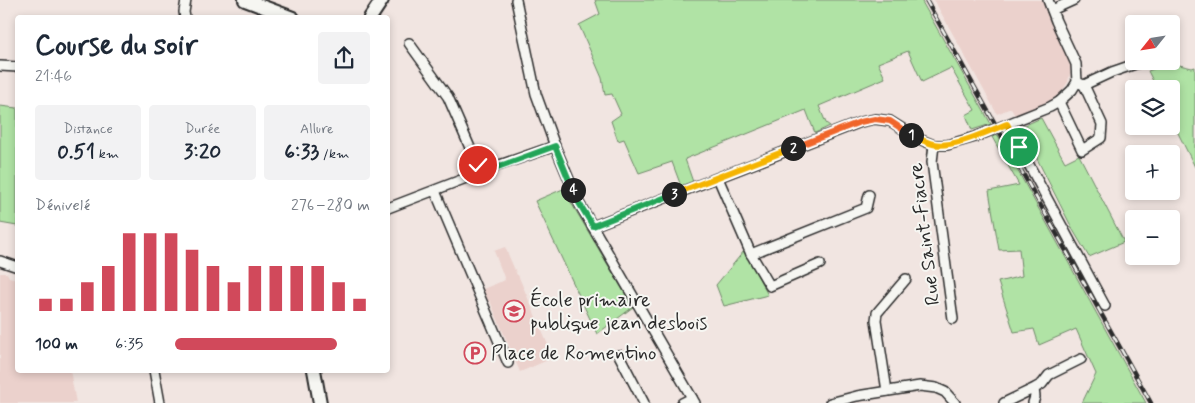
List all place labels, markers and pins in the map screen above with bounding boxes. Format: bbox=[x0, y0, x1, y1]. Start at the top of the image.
pin: 1 bbox=[898, 122, 924, 148]
pin bbox=[998, 126, 1040, 168]
pin: 2 bbox=[780, 136, 806, 160]
pin bbox=[457, 144, 499, 186]
pin: 4 bbox=[560, 178, 586, 202]
pin: 3 bbox=[662, 182, 686, 206]
place label: École primaire publique jean desbois bbox=[530, 287, 707, 337]
school or university icon: École primaire publique jean desbois bbox=[502, 299, 526, 323]
place label: Place de Romentino bbox=[491, 340, 657, 367]
parking icon: Place de Romentino bbox=[463, 341, 487, 365]

